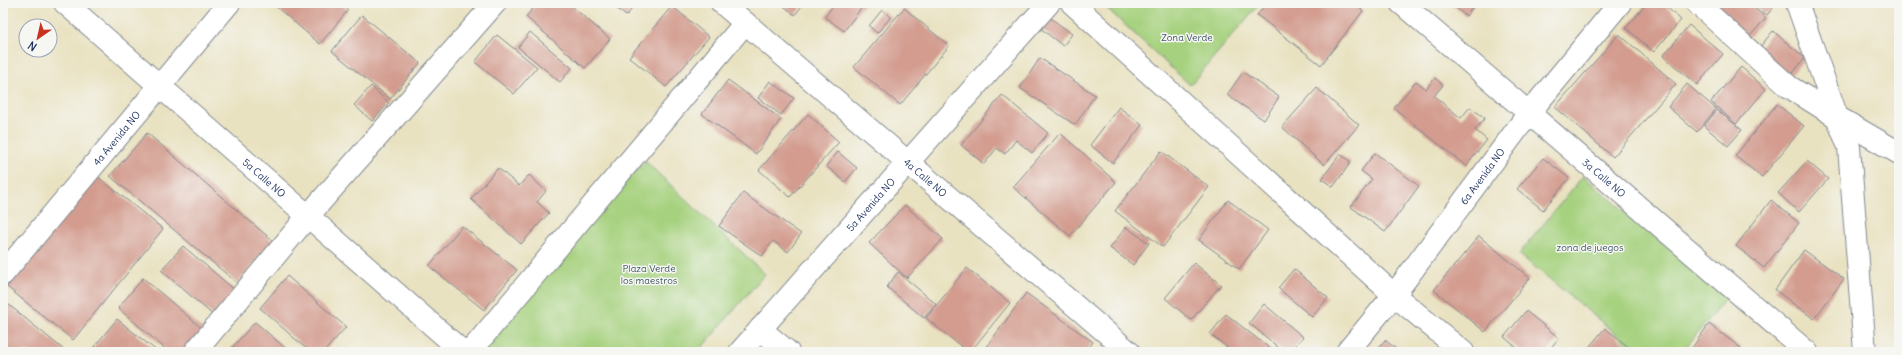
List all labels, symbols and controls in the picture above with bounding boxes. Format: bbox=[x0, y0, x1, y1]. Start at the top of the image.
north arrow bbox=[18, 18, 58, 58]
park label: Zona Verde bbox=[1161, 31, 1213, 44]
text: N bbox=[25, 38, 39, 54]
street label: 4a Avenida NO bbox=[90, 108, 143, 168]
street label: 6a Avenida NO bbox=[1457, 145, 1508, 207]
street label: 5a Calle NO bbox=[240, 156, 288, 201]
street label: 4a Calle NO bbox=[901, 156, 950, 200]
street label: 3a Calle NO bbox=[1580, 156, 1628, 200]
street label: 5a Avenida NO bbox=[844, 175, 898, 234]
park label: zona de juegos bbox=[1557, 241, 1624, 254]
park label: Plaza Verde los maestros bbox=[621, 262, 678, 287]

